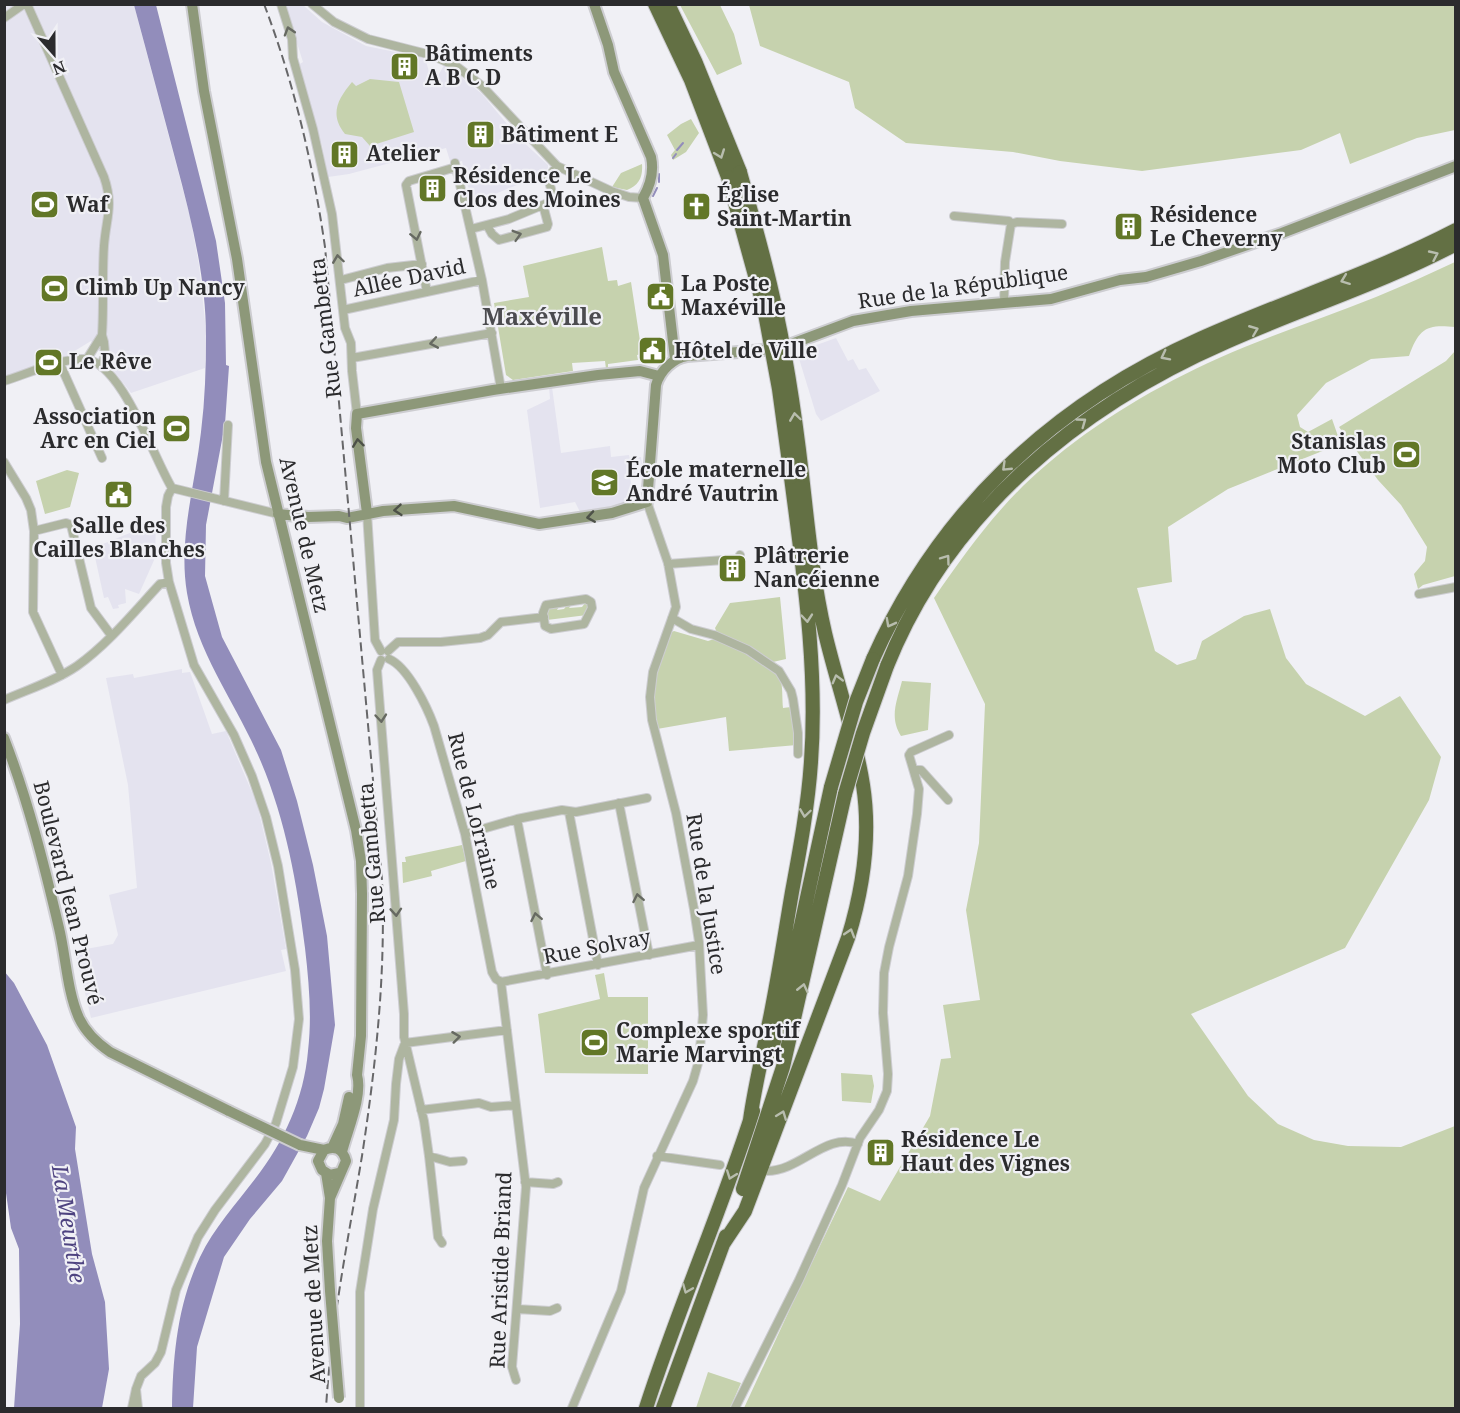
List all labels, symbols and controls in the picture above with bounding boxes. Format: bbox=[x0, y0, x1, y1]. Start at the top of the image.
north arrow bbox=[24, 24, 84, 84]
one-way arrow bbox=[284, 26, 296, 37]
place label: Bâtiments A B C D bbox=[425, 39, 533, 91]
building icon: Bâtiments A B C D bbox=[388, 50, 420, 82]
text: N bbox=[49, 55, 69, 81]
building icon: Bâtiment E bbox=[464, 119, 496, 151]
place label: Bâtiment E bbox=[501, 120, 618, 148]
building icon: Atelier bbox=[329, 138, 361, 170]
place label: Atelier bbox=[366, 139, 440, 167]
one-way arrow bbox=[713, 149, 726, 159]
place label: Résidence Le Clos des Moines bbox=[453, 161, 621, 213]
building icon: Résidence Le Clos des Moines bbox=[416, 172, 448, 204]
place label: Église Saint-Martin bbox=[717, 180, 852, 232]
sports icon: Waf bbox=[29, 189, 61, 221]
place label: Waf bbox=[66, 190, 111, 218]
church icon: Église Saint-Martin bbox=[680, 191, 712, 223]
place label: Résidence Le Cheverny bbox=[1150, 200, 1284, 252]
building icon: Résidence Le Cheverny bbox=[1113, 211, 1145, 243]
one-way arrow bbox=[511, 230, 522, 242]
one-way arrow bbox=[408, 231, 421, 241]
one-way arrow bbox=[1427, 250, 1438, 262]
street label: Allée David bbox=[350, 251, 468, 303]
one-way arrow bbox=[332, 255, 344, 264]
street label: Rue Gambetta bbox=[303, 256, 348, 400]
street label: Rue de la République bbox=[856, 257, 1070, 315]
place label: La Poste Maxéville bbox=[681, 269, 786, 321]
sports icon: Climb Up Nancy bbox=[38, 272, 70, 304]
place label: Climb Up Nancy bbox=[75, 273, 246, 301]
one-way arrow bbox=[1340, 273, 1351, 285]
public building icon: La Poste Maxéville bbox=[644, 280, 676, 312]
district label: Maxéville bbox=[482, 299, 602, 332]
one-way arrow bbox=[1248, 325, 1259, 337]
public building icon: Hôtel de Ville bbox=[637, 335, 669, 367]
place label: Hôtel de Ville bbox=[674, 336, 817, 364]
one-way arrow bbox=[429, 337, 439, 349]
sports icon: Le Rêve bbox=[32, 346, 64, 378]
place label: Le Rêve bbox=[69, 347, 152, 375]
one-way arrow bbox=[1161, 349, 1171, 360]
place label: Association Arc en Ciel bbox=[33, 402, 157, 454]
one-way arrow bbox=[789, 412, 801, 421]
sports icon: Association Arc en Ciel bbox=[161, 413, 193, 445]
one-way arrow bbox=[1076, 418, 1087, 429]
place label: Stanislas Moto Club bbox=[1277, 427, 1386, 479]
one-way arrow bbox=[352, 438, 365, 447]
sports icon: Stanislas Moto Club bbox=[1391, 438, 1423, 470]
street label: Avenue de Metz bbox=[273, 454, 337, 615]
place label: École maternelle André Vautrin bbox=[626, 455, 806, 507]
one-way arrow bbox=[1003, 460, 1013, 471]
school or university icon: École maternelle André Vautrin bbox=[589, 466, 621, 498]
public building icon: Salle des Cailles Blanches bbox=[103, 479, 135, 511]
one-way arrow bbox=[394, 503, 403, 516]
one-way arrow bbox=[586, 510, 595, 522]
place label: Salle des Cailles Blanches bbox=[33, 511, 205, 563]
place label: Plâtrerie Nancéienne bbox=[754, 541, 880, 593]
building icon: Plâtrerie Nancéienne bbox=[717, 552, 749, 584]
one-way arrow bbox=[938, 555, 949, 566]
one-way arrow bbox=[800, 614, 813, 623]
one-way arrow bbox=[886, 617, 897, 627]
one-way arrow bbox=[832, 675, 845, 685]
one-way arrow bbox=[374, 713, 387, 722]
street label: Rue de Lorraine bbox=[442, 729, 508, 892]
street label: Boulevard Jean Prouvé bbox=[28, 778, 110, 1008]
street label: Rue Gambetta bbox=[351, 782, 391, 925]
one-way arrow bbox=[799, 808, 812, 817]
street label: Rue de la Justice bbox=[680, 811, 734, 977]
one-way arrow bbox=[632, 893, 645, 903]
one-way arrow bbox=[390, 908, 403, 917]
one-way arrow bbox=[530, 912, 543, 922]
street label: Rue Solvay bbox=[540, 922, 653, 970]
one-way arrow bbox=[843, 928, 855, 939]
one-way arrow bbox=[795, 983, 808, 993]
place label: Complexe sportif Marie Marvingt bbox=[616, 1016, 802, 1068]
sports icon: Complexe sportif Marie Marvingt bbox=[579, 1027, 611, 1059]
one-way arrow bbox=[451, 1031, 461, 1043]
one-way arrow bbox=[774, 1110, 787, 1121]
place label: Résidence Le Haut des Vignes bbox=[901, 1125, 1070, 1177]
building icon: Résidence Le Haut des Vignes bbox=[864, 1136, 896, 1168]
water label: La Meurthe bbox=[46, 1162, 94, 1285]
one-way arrow bbox=[725, 1170, 738, 1180]
street label: Rue Aristide Briand bbox=[483, 1171, 517, 1369]
street label: Avenue de Metz bbox=[295, 1224, 331, 1384]
one-way arrow bbox=[682, 1283, 695, 1294]

